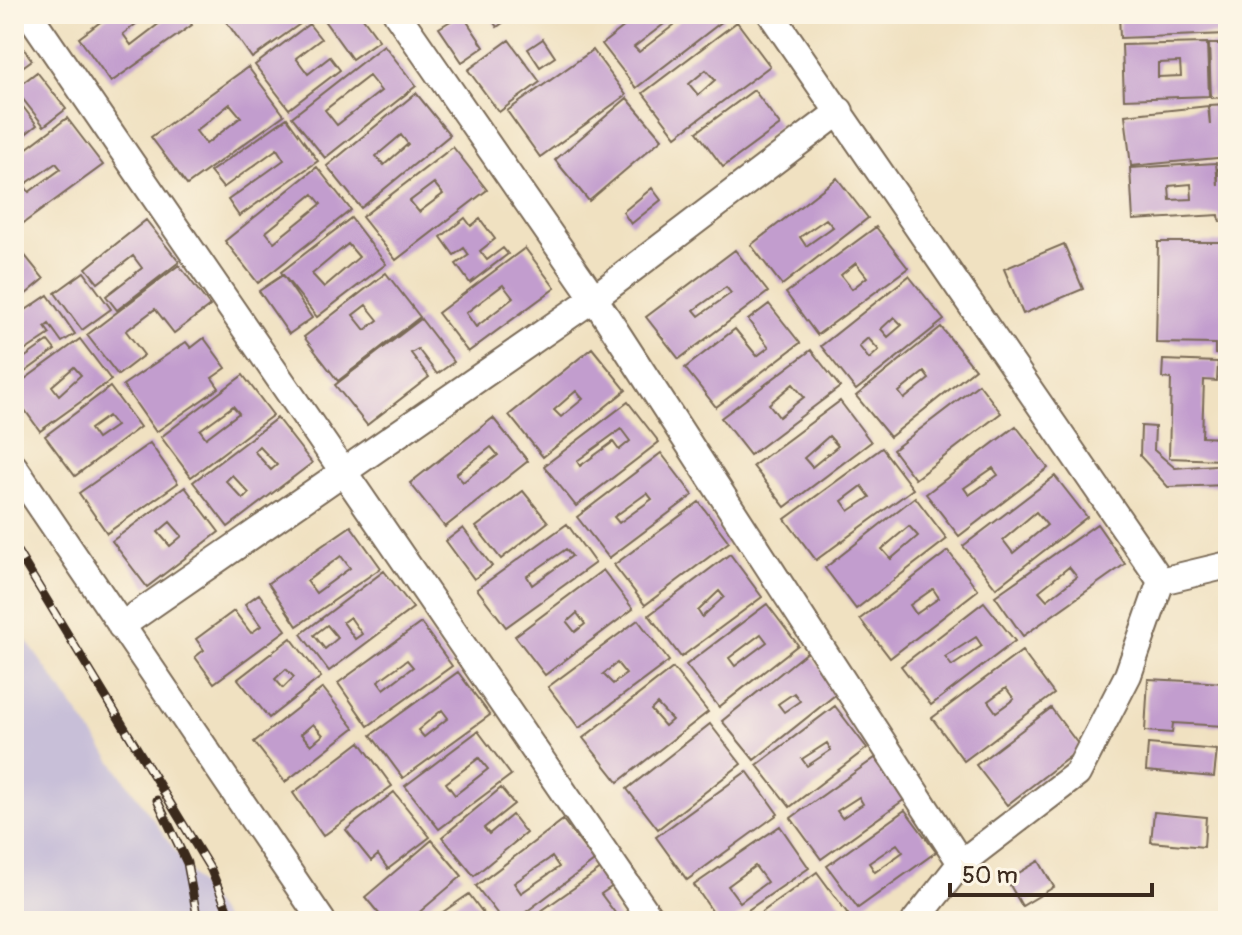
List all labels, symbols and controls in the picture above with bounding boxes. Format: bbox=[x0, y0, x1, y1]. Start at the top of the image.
scale bar bbox=[950, 847, 1152, 897]
text: 50 m bbox=[962, 861, 1018, 890]

